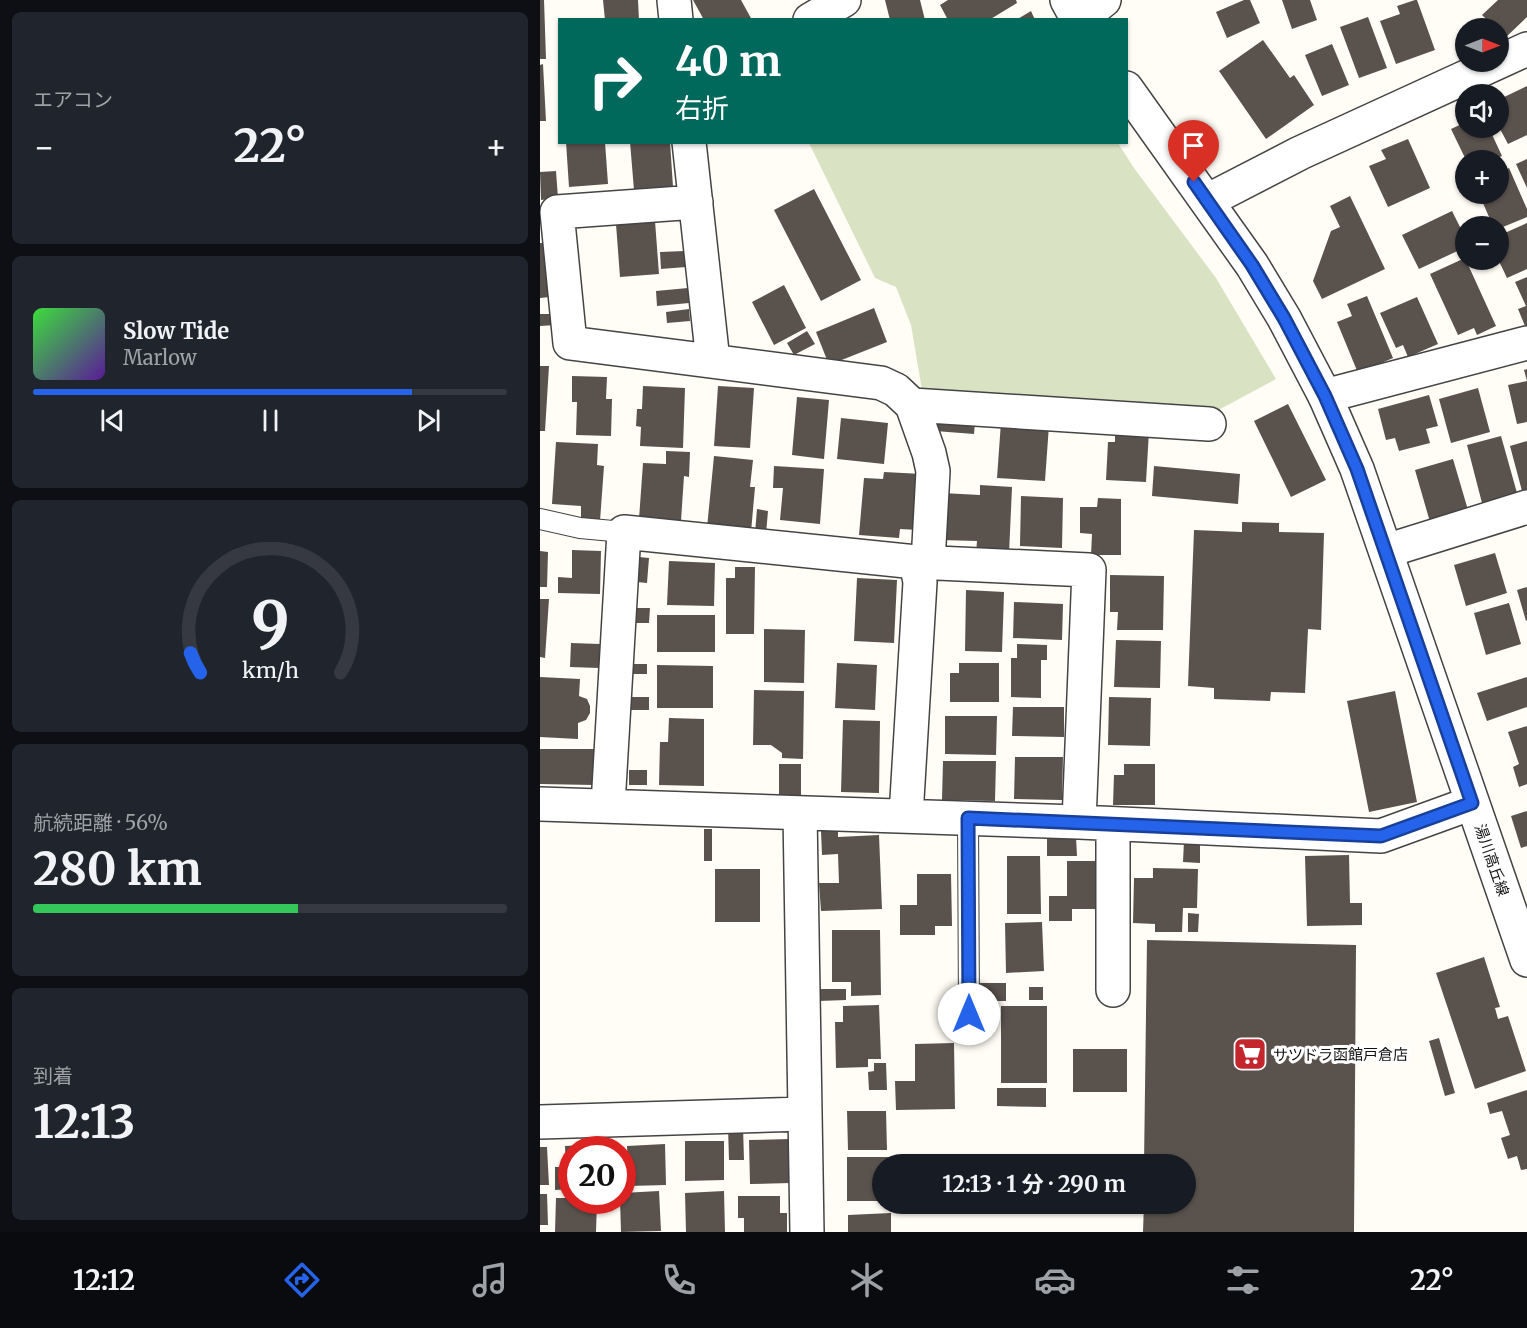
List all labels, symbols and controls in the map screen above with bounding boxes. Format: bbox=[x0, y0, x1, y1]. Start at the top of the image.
north arrow bbox=[1455, 18, 1509, 72]
map controls bbox=[1455, 18, 1509, 270]
text: 40 m bbox=[675, 35, 781, 87]
icon: right bbox=[576, 42, 654, 120]
button: sound bbox=[1455, 84, 1509, 138]
text: エアコン bbox=[33, 87, 113, 112]
text: 右折 bbox=[675, 91, 729, 125]
text: 22° bbox=[234, 118, 306, 174]
pin bbox=[1168, 120, 1219, 182]
text: − bbox=[33, 127, 55, 168]
text: + bbox=[485, 127, 507, 168]
icon: arrive bbox=[1177, 129, 1210, 162]
button: + bbox=[1455, 150, 1509, 204]
button: − bbox=[1455, 216, 1509, 270]
text: Slow Tide bbox=[123, 317, 229, 345]
text: Marlow bbox=[123, 345, 197, 370]
icon: previous bbox=[96, 404, 129, 437]
icon: pause bbox=[254, 404, 287, 437]
icon: next bbox=[412, 404, 445, 437]
text: 9 bbox=[251, 586, 289, 664]
text: km/h bbox=[242, 657, 298, 684]
text: 航続距離 · 56% bbox=[33, 810, 168, 835]
street label: 湯川高丘線 bbox=[1471, 821, 1513, 899]
text: 280 km bbox=[33, 841, 202, 897]
position arrow bbox=[937, 982, 1001, 1046]
supermarket icon: サツドラ函館戸倉店 bbox=[1232, 1036, 1268, 1072]
place label: サツドラ函館戸倉店 bbox=[1273, 1045, 1408, 1064]
text: 到着 bbox=[33, 1063, 73, 1088]
text: 12:13 bbox=[33, 1094, 135, 1150]
speed limit sign: 20 bbox=[558, 1136, 636, 1214]
text: 12:13 · 1 分 · 290 m bbox=[942, 1170, 1126, 1198]
icon: directions bbox=[281, 1259, 323, 1301]
icon: music bbox=[469, 1259, 511, 1301]
icon: phone bbox=[658, 1259, 700, 1301]
icon: climate bbox=[846, 1259, 888, 1301]
icon: car bbox=[1034, 1259, 1076, 1301]
icon: filters bbox=[1222, 1259, 1264, 1301]
text: 12:12 bbox=[73, 1263, 135, 1297]
text: 22° bbox=[1410, 1263, 1454, 1297]

